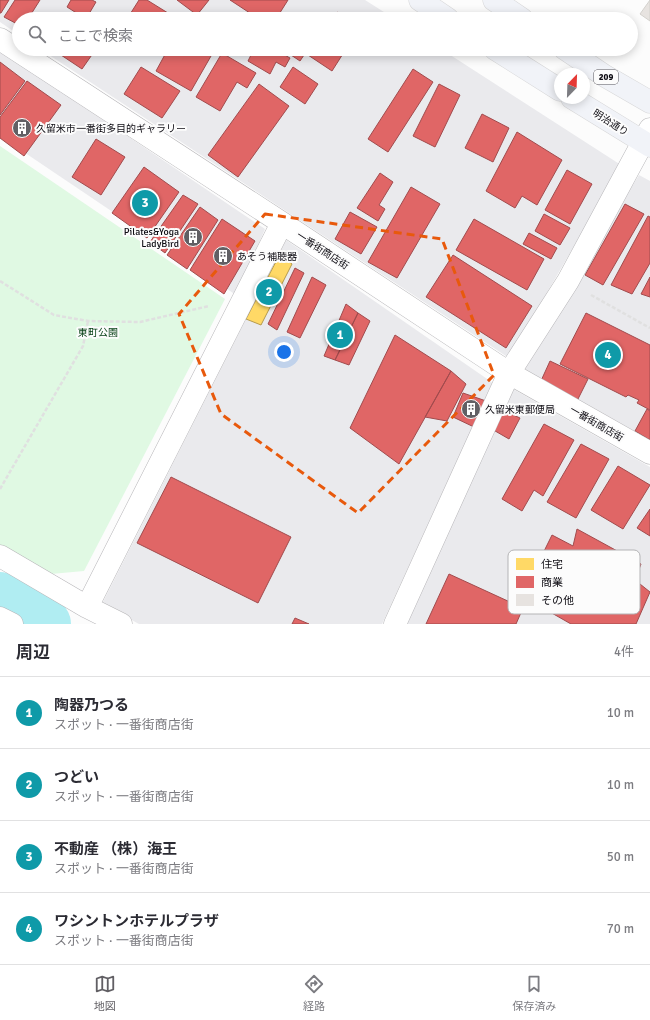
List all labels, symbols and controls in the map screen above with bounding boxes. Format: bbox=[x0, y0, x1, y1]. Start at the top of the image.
search box bbox=[12, 12, 638, 56]
icon: search bbox=[26, 23, 48, 45]
text: ここで検索 bbox=[58, 27, 133, 45]
north arrow bbox=[554, 68, 590, 104]
road number: 209 bbox=[594, 70, 618, 84]
street label: 明治通り bbox=[590, 107, 631, 139]
building icon: 久留米市一番街多目的ギャラリー bbox=[11, 117, 33, 139]
place label: 久留米市一番街多目的ギャラリー bbox=[36, 123, 186, 135]
pin: 3 bbox=[132, 188, 158, 218]
place label: Pilates&Yoga LadyBird bbox=[124, 226, 179, 250]
building icon: Pilates&Yoga LadyBird bbox=[182, 226, 204, 248]
street label: 一番街商店街 bbox=[294, 229, 351, 272]
building icon: あそう補聴器 bbox=[212, 245, 234, 267]
place label: あそう補聴器 bbox=[237, 251, 297, 263]
pin: 2 bbox=[256, 277, 282, 307]
pin: 1 bbox=[327, 320, 353, 350]
park label: 東町公園 bbox=[78, 327, 118, 339]
pin: 4 bbox=[595, 340, 621, 370]
your location bbox=[274, 342, 294, 362]
building icon: 久留米東郵便局 bbox=[460, 398, 482, 420]
place label: 久留米東郵便局 bbox=[485, 404, 555, 416]
street label: 一番街商店街 bbox=[568, 404, 625, 444]
legend bbox=[508, 550, 640, 614]
text: 住宅 bbox=[541, 558, 563, 571]
text: 商業 bbox=[541, 576, 563, 589]
text: その他 bbox=[541, 594, 574, 607]
text: 周辺 bbox=[16, 642, 50, 663]
text: 4件 bbox=[614, 644, 634, 660]
text: 陶器乃つる bbox=[54, 696, 129, 714]
text: 1 bbox=[25, 705, 33, 721]
text: 10 m bbox=[607, 705, 634, 721]
text: スポット · 一番街商店街 bbox=[54, 717, 194, 733]
text: つどい bbox=[54, 768, 99, 786]
text: 2 bbox=[25, 777, 33, 793]
text: 10 m bbox=[607, 777, 634, 793]
text: スポット · 一番街商店街 bbox=[54, 789, 194, 805]
text: 不動産 （株）海王 bbox=[54, 840, 177, 858]
text: 3 bbox=[25, 849, 33, 865]
text: 50 m bbox=[607, 849, 634, 865]
text: スポット · 一番街商店街 bbox=[54, 861, 194, 877]
text: ワシントンホテルプラザ bbox=[54, 912, 219, 930]
text: 4 bbox=[25, 921, 33, 937]
text: 70 m bbox=[607, 921, 634, 937]
text: スポット · 一番街商店街 bbox=[54, 933, 194, 949]
tab: 地図 bbox=[94, 973, 116, 1013]
tab: 経路 bbox=[303, 973, 325, 1013]
tab: 保存済み bbox=[512, 973, 556, 1013]

